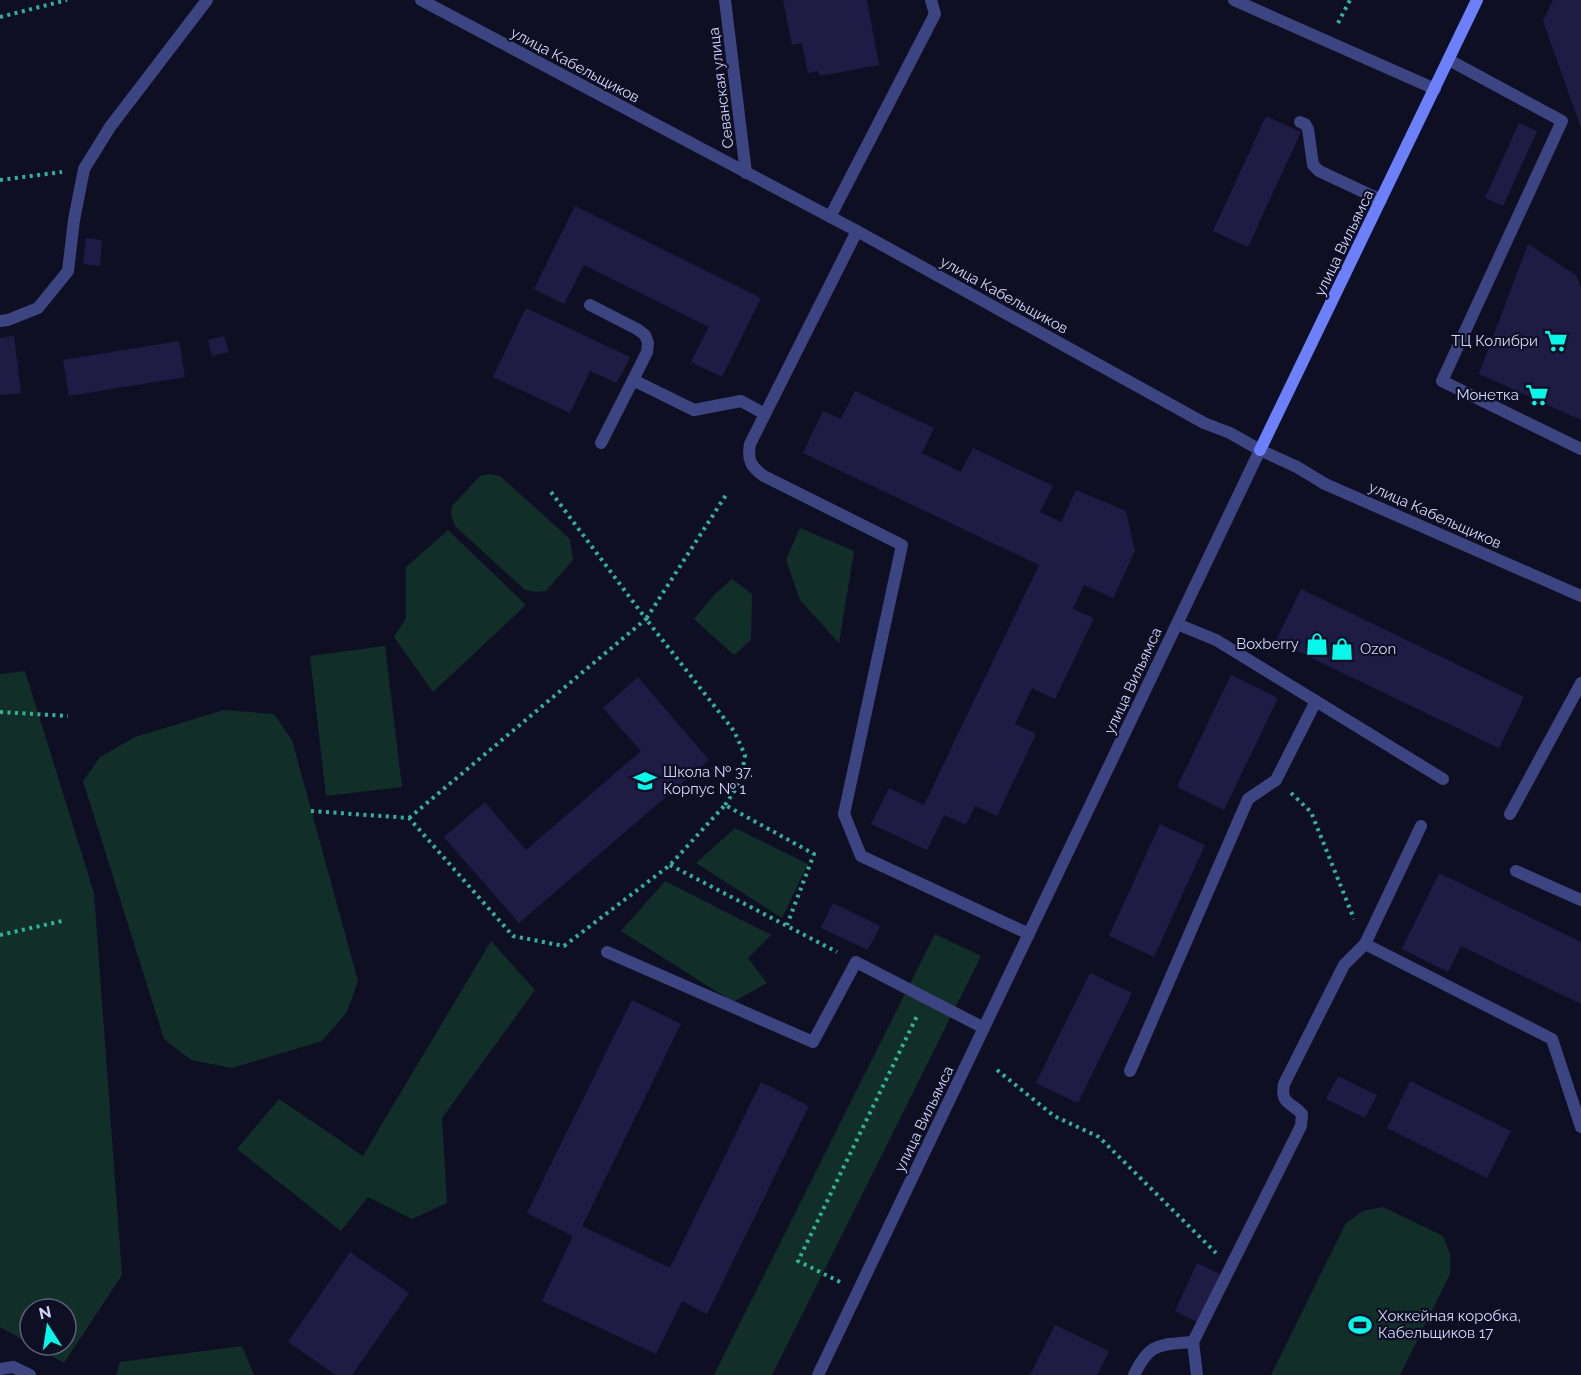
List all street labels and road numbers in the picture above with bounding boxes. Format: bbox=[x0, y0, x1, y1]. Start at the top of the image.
street label: улица Кабельщиков bbox=[507, 23, 643, 107]
street label: Севанская улица bbox=[705, 26, 737, 150]
street label: улица Вильямса bbox=[1311, 187, 1377, 299]
street label: улица Кабельщиков bbox=[937, 252, 1071, 338]
street label: улица Кабельщиков bbox=[1366, 478, 1504, 552]
street label: улица Вильямса bbox=[1100, 625, 1166, 737]
street label: улица Вильямса bbox=[891, 1063, 957, 1175]

